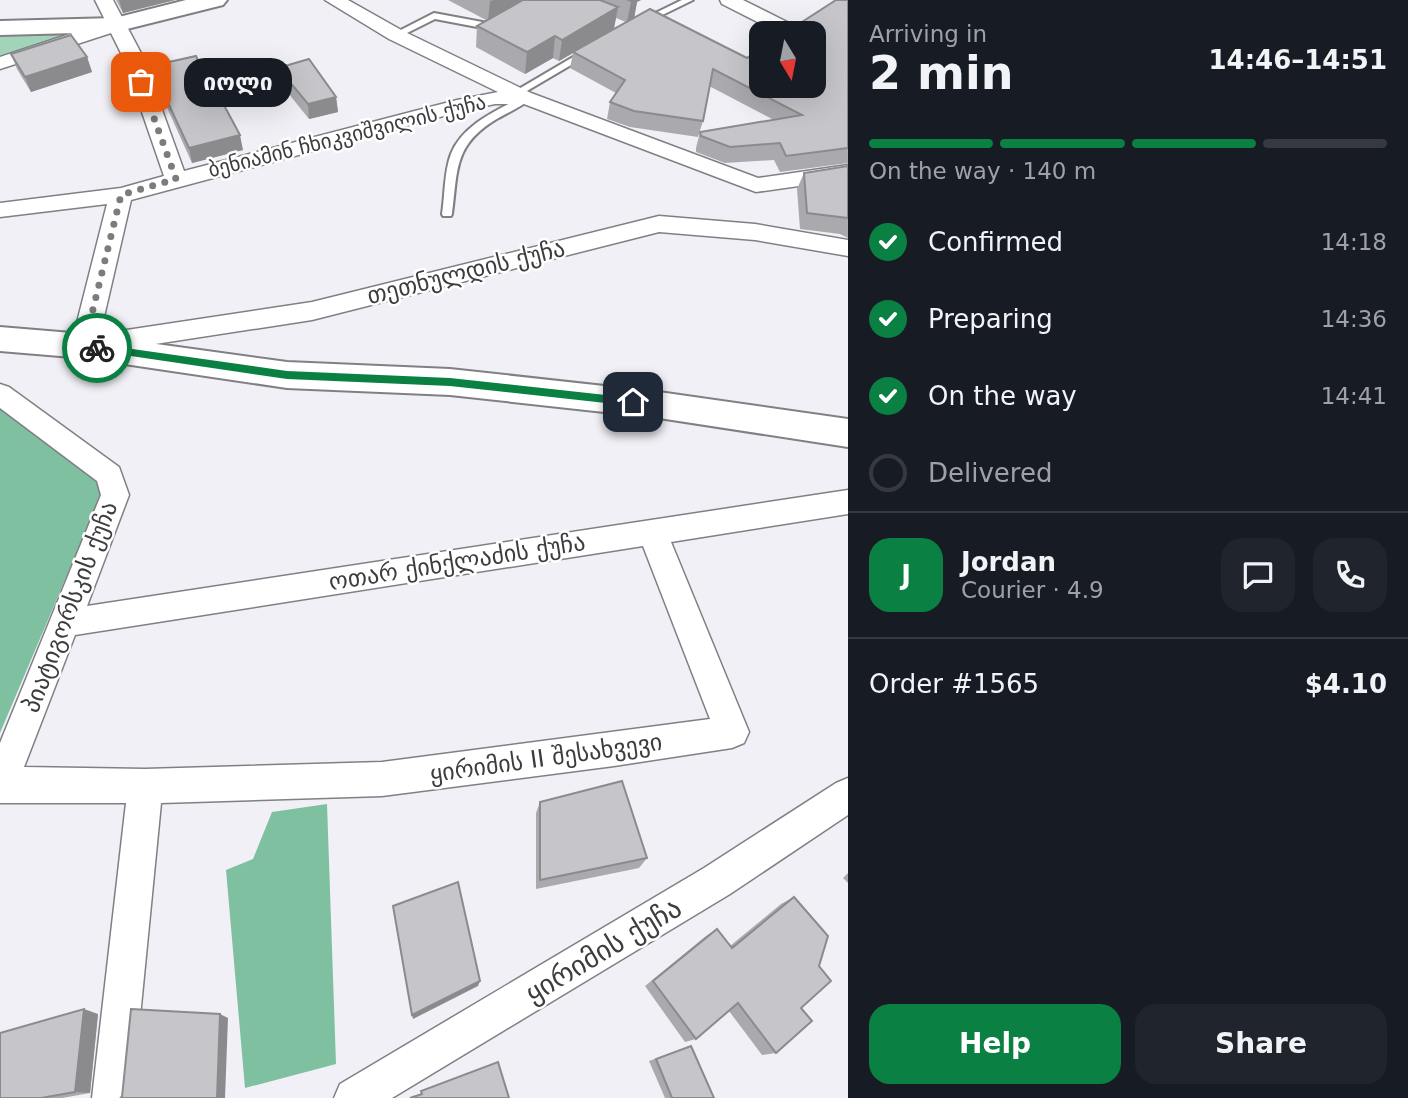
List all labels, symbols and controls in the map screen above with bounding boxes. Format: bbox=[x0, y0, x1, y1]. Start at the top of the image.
north arrow bbox=[749, 21, 826, 98]
map controls bbox=[749, 21, 826, 98]
text: Arriving in bbox=[869, 21, 987, 47]
text: 14:46–14:51 bbox=[1208, 45, 1387, 75]
text: 2 min bbox=[869, 46, 1013, 100]
pin bbox=[111, 52, 171, 112]
callout: იოლი bbox=[183, 57, 292, 106]
icon: bag bbox=[122, 63, 160, 101]
text: იოლი bbox=[203, 69, 273, 95]
street label: ბენიამინ ჩხიკვიშვილის ქუჩა bbox=[206, 90, 488, 182]
text: On the way · 140 m bbox=[869, 158, 1096, 184]
icon: check bbox=[869, 223, 907, 261]
text: Confirmed bbox=[928, 227, 1063, 257]
text: 14:18 bbox=[1321, 229, 1387, 255]
street label: თეთნულდის ქუჩა bbox=[364, 234, 568, 310]
icon: check bbox=[869, 300, 907, 338]
text: Preparing bbox=[928, 304, 1053, 334]
text: 14:36 bbox=[1321, 306, 1387, 332]
courier bbox=[62, 313, 132, 383]
icon: bike bbox=[78, 329, 116, 367]
pin bbox=[603, 372, 663, 432]
icon: check bbox=[869, 377, 907, 415]
text: On the way bbox=[928, 381, 1077, 411]
icon: home bbox=[614, 383, 652, 421]
text: 14:41 bbox=[1321, 383, 1387, 409]
text: Delivered bbox=[928, 458, 1052, 488]
street label: პიატიგორსკის ქუჩა bbox=[17, 498, 123, 716]
street label: ოთარ ქინქლაძის ქუჩა bbox=[327, 528, 587, 596]
button: chat bbox=[1221, 538, 1295, 612]
button: phone bbox=[1313, 538, 1387, 612]
text: Jordan bbox=[961, 547, 1056, 577]
text: J bbox=[901, 560, 911, 590]
text: Courier · 4.9 bbox=[961, 577, 1104, 603]
text: Order #1565 bbox=[869, 669, 1039, 699]
text: $4.10 bbox=[1305, 669, 1387, 699]
street label: ყირიმის II შესახვევი bbox=[428, 728, 664, 788]
street label: ყირიმის ქუჩა bbox=[519, 891, 687, 1010]
button: Help bbox=[869, 1004, 1121, 1084]
button: Share bbox=[1135, 1004, 1387, 1084]

